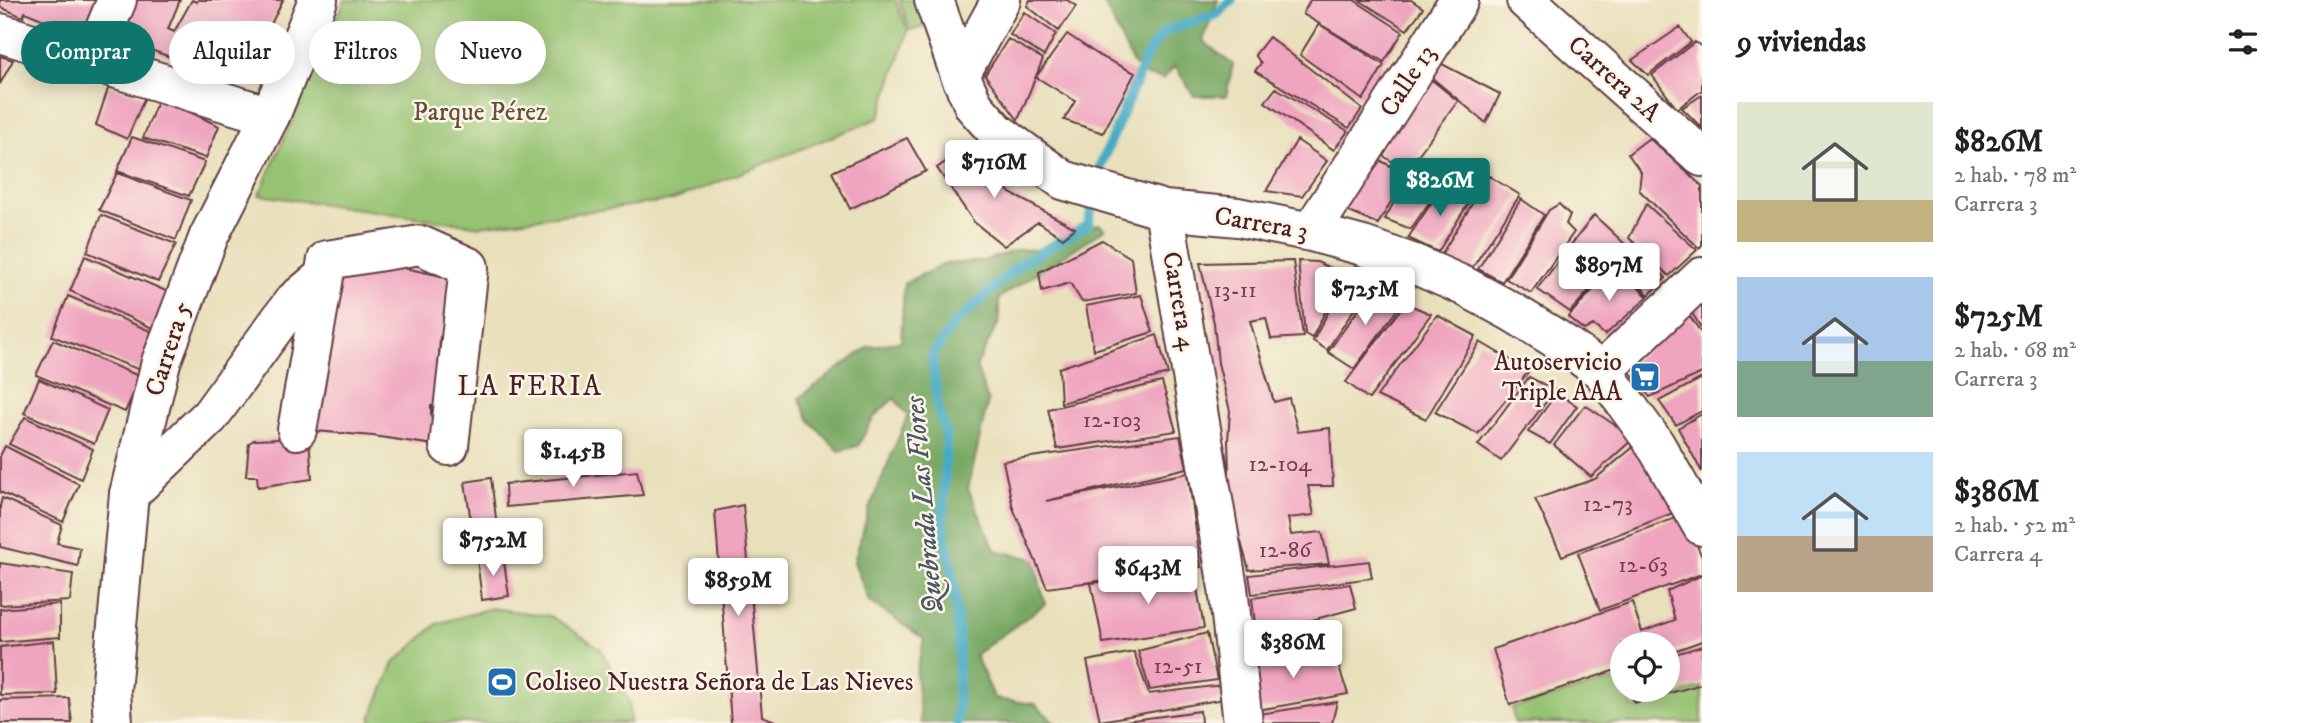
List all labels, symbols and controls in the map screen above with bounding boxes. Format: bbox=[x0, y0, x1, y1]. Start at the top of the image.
chip: Comprar bbox=[21, 21, 155, 84]
chip: Alquilar bbox=[169, 21, 295, 84]
chip: Filtros bbox=[309, 21, 421, 84]
chip: Nuevo bbox=[435, 21, 546, 84]
icon: filters bbox=[2224, 23, 2262, 61]
text: 9 viviendas bbox=[1737, 24, 1866, 61]
street label: Carrera 2A bbox=[1561, 29, 1668, 130]
street label: Calle 13 bbox=[1373, 39, 1443, 123]
park label: Parque Pérez bbox=[413, 96, 547, 129]
text: $826M bbox=[1954, 124, 2043, 161]
icon: home bbox=[1793, 130, 1877, 214]
pin: $716M bbox=[945, 140, 1043, 200]
text: $716M bbox=[961, 148, 1027, 177]
pin: $826M bbox=[1391, 158, 1489, 218]
text: 2 hab. · 78 m² bbox=[1954, 161, 2076, 190]
text: $826M bbox=[1406, 166, 1474, 195]
text: Carrera 3 bbox=[1954, 190, 2038, 219]
street label: Carrera 3 bbox=[1212, 200, 1310, 248]
pin: $897M bbox=[1560, 244, 1658, 303]
street label: Carrera 4 bbox=[1154, 249, 1204, 354]
text: $897M bbox=[1575, 251, 1643, 280]
pin: $725M bbox=[1316, 268, 1414, 327]
text: $725M bbox=[1331, 275, 1399, 304]
house number: 13-11 bbox=[1213, 276, 1257, 305]
street label: Carrera 5 bbox=[138, 297, 200, 401]
text: $725M bbox=[1954, 299, 2043, 336]
icon: home bbox=[1793, 305, 1877, 389]
text: 2 hab. · 68 m² bbox=[1954, 336, 2076, 365]
place label: Autoservicio Triple AAA bbox=[1494, 346, 1622, 409]
supermarket icon: Autoservicio Triple AAA bbox=[1628, 360, 1662, 394]
text: Carrera 3 bbox=[1954, 365, 2038, 394]
district label: LA FERIA bbox=[457, 369, 603, 404]
water label: Quebrada Las Flores bbox=[897, 394, 951, 615]
house number: 12-103 bbox=[1083, 406, 1141, 435]
pin: $1.45B bbox=[516, 430, 630, 489]
text: $1.45B bbox=[540, 437, 606, 466]
house number: 12-104 bbox=[1249, 450, 1312, 479]
text: $386M bbox=[1954, 474, 2040, 511]
icon: home bbox=[1793, 480, 1877, 564]
house number: 12-73 bbox=[1583, 490, 1633, 519]
text: 2 hab. · 52 m² bbox=[1954, 511, 2075, 540]
pin: $752M bbox=[444, 518, 542, 578]
text: $752M bbox=[459, 526, 527, 555]
house number: 12-86 bbox=[1259, 536, 1312, 565]
text: Carrera 4 bbox=[1954, 540, 2042, 569]
pin: $643M bbox=[1099, 546, 1197, 606]
house number: 12-63 bbox=[1618, 551, 1668, 580]
text: $643M bbox=[1114, 554, 1182, 583]
pin: $859M bbox=[689, 558, 787, 618]
text: $859M bbox=[704, 566, 772, 595]
pin: $386M bbox=[1244, 620, 1342, 680]
text: $386M bbox=[1260, 628, 1326, 657]
map controls bbox=[1610, 632, 1680, 702]
button: locate bbox=[1610, 632, 1680, 702]
house number: 12-51 bbox=[1154, 652, 1202, 681]
sports icon: Coliseo Nuestra Señora de Las Nieves bbox=[485, 665, 519, 699]
place label: Coliseo Nuestra Señora de Las Nieves bbox=[525, 666, 913, 699]

